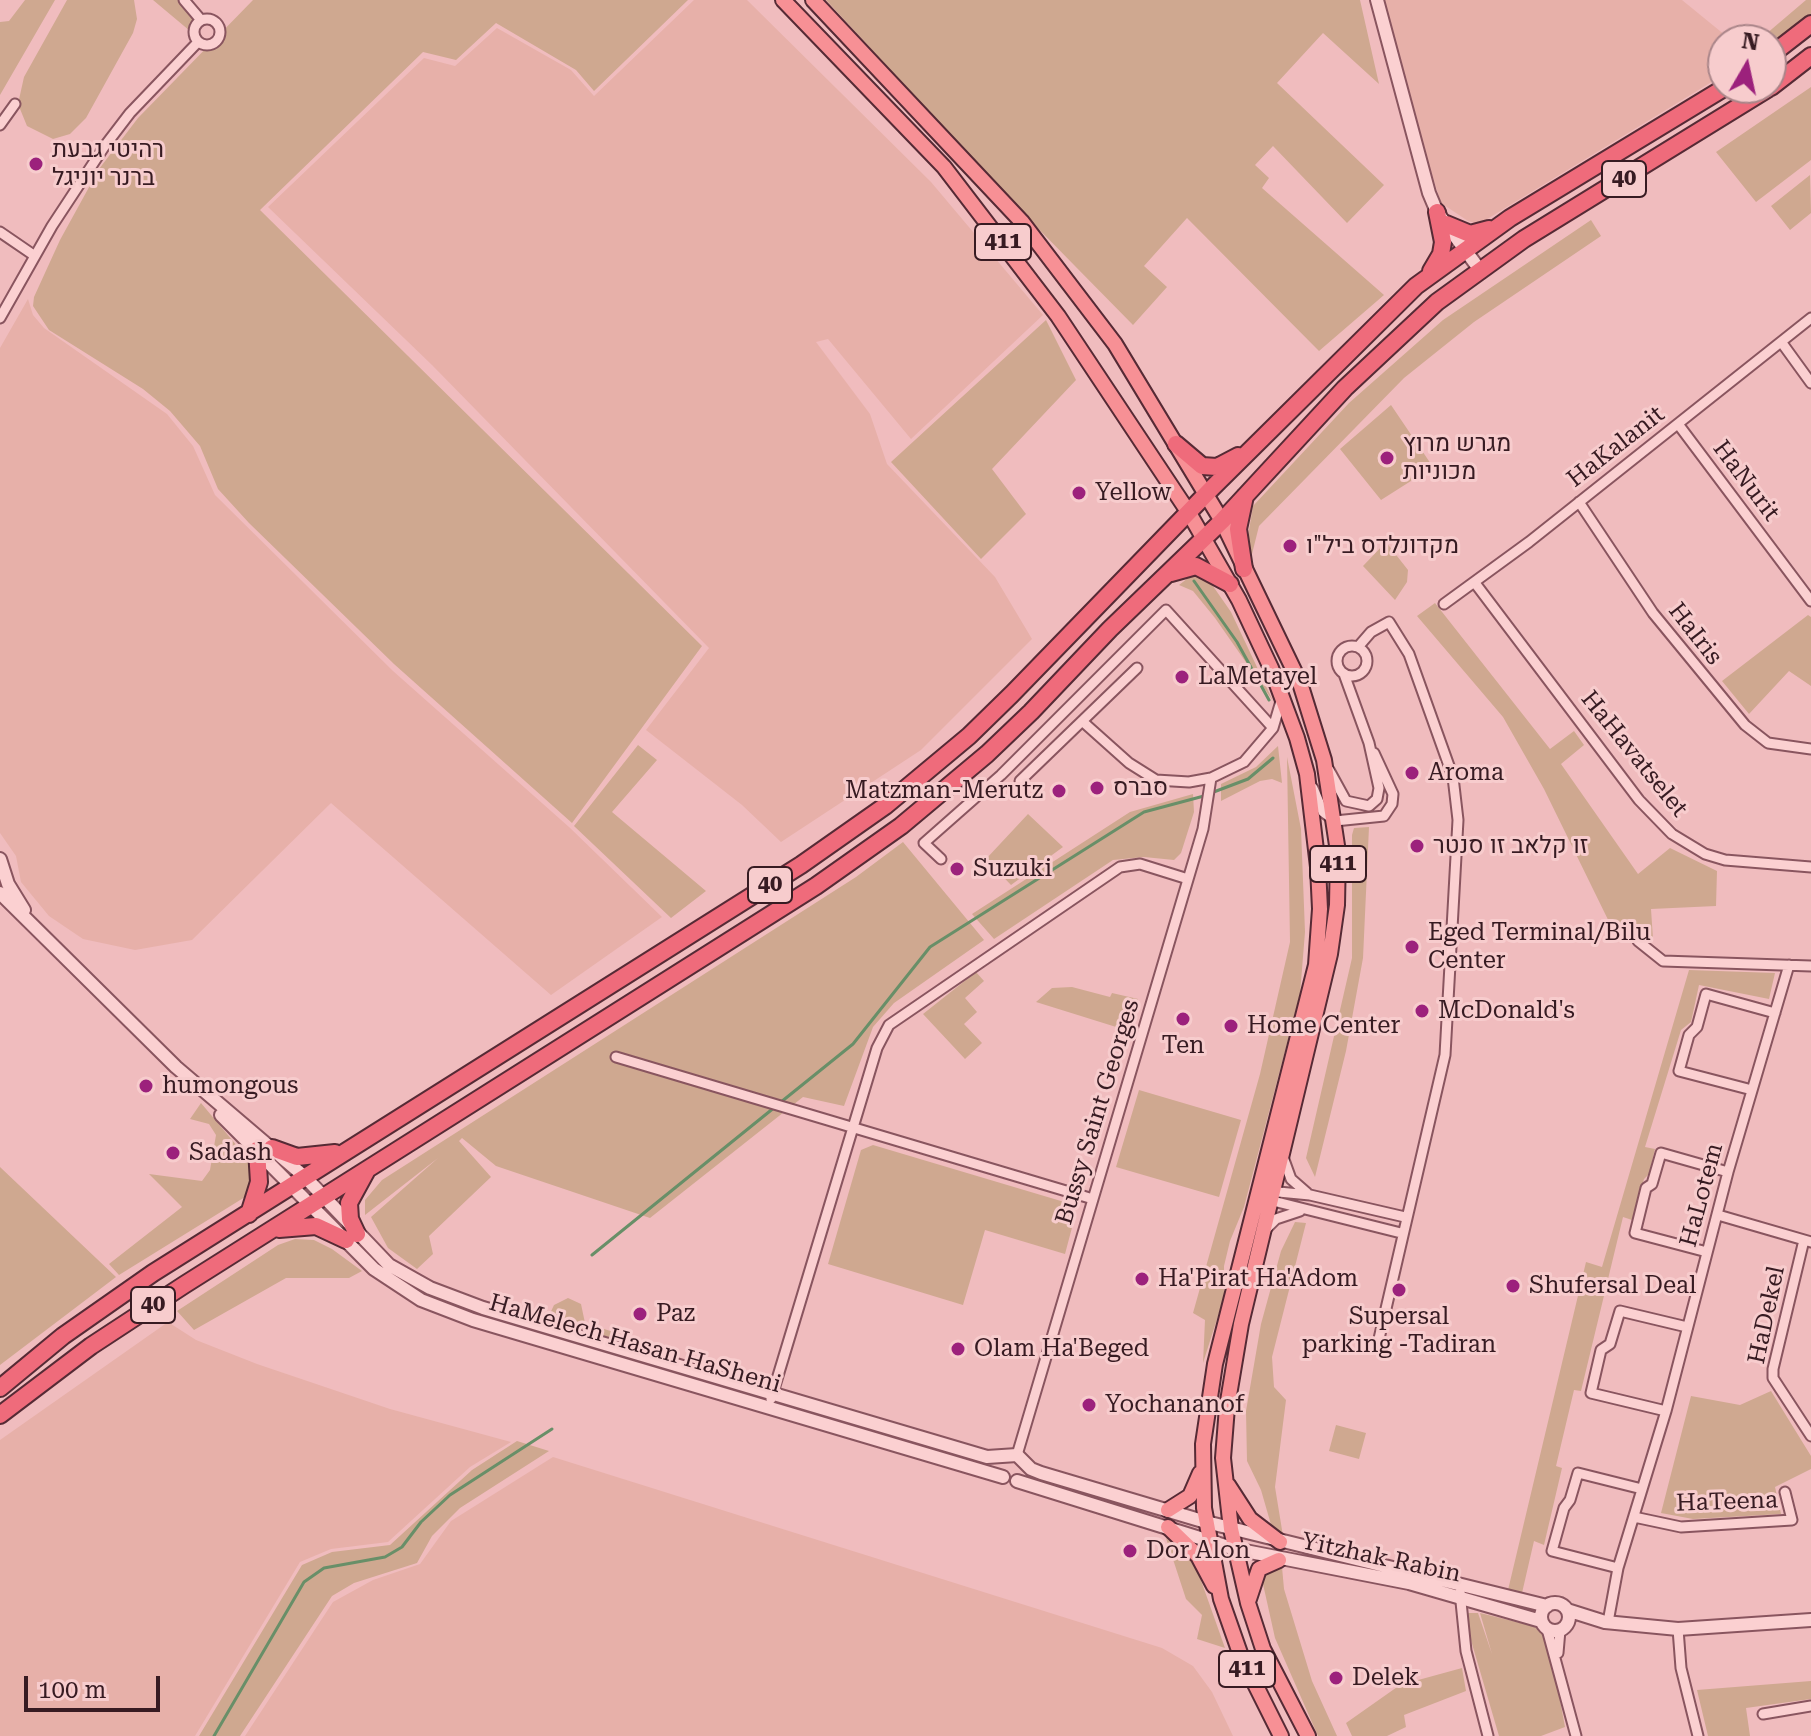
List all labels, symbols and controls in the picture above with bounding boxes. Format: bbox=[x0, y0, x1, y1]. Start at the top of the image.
north arrow bbox=[1707, 24, 1787, 104]
text: N bbox=[1740, 28, 1761, 55]
place label: רהיטי גבעת ברנר יוניגל bbox=[52, 136, 164, 192]
marker: רהיטי גבעת ברנר יוניגל bbox=[27, 155, 45, 173]
road number: 40 bbox=[1602, 161, 1646, 197]
road number: 411 bbox=[975, 224, 1031, 260]
street label: HaKalanit bbox=[1562, 400, 1670, 494]
place label: מגרש מרוץ מכוניות bbox=[1403, 430, 1511, 486]
street label: HaNurit bbox=[1706, 435, 1786, 527]
marker: מגרש מרוץ מכוניות bbox=[1378, 449, 1396, 467]
place label: Yellow bbox=[1095, 479, 1171, 507]
marker: Yellow bbox=[1070, 484, 1088, 502]
place label: מקדונלדס ביל"ו bbox=[1306, 532, 1459, 560]
marker: מקדונלדס ביל"ו bbox=[1281, 537, 1299, 555]
street label: HaIris bbox=[1662, 597, 1728, 671]
place label: LaMetayel bbox=[1198, 663, 1317, 691]
marker: LaMetayel bbox=[1173, 668, 1191, 686]
street label: HaHavatselet bbox=[1574, 685, 1694, 823]
place label: Aroma bbox=[1428, 759, 1504, 787]
marker: Aroma bbox=[1403, 764, 1421, 782]
place label: סברס bbox=[1113, 774, 1168, 802]
place label: Matzman-Merutz bbox=[845, 777, 1043, 805]
marker: סברס bbox=[1088, 779, 1106, 797]
marker: Matzman-Merutz bbox=[1050, 782, 1068, 800]
place label: זו קלאב זו סנטר bbox=[1433, 832, 1588, 860]
marker: זו קלאב זו סנטר bbox=[1408, 837, 1426, 855]
road number: 411 bbox=[1310, 846, 1366, 882]
place label: Suzuki bbox=[973, 855, 1052, 883]
marker: Suzuki bbox=[948, 860, 966, 878]
road number: 40 bbox=[748, 867, 792, 903]
place label: Eged Terminal/Bilu Center bbox=[1428, 919, 1651, 975]
marker: Eged Terminal/Bilu Center bbox=[1403, 938, 1421, 956]
street label: Bussy Saint Georges bbox=[1050, 996, 1146, 1228]
place label: McDonald's bbox=[1438, 997, 1575, 1025]
marker: McDonald's bbox=[1413, 1002, 1431, 1020]
marker: Ten bbox=[1174, 1010, 1192, 1028]
place label: Home Center bbox=[1247, 1012, 1400, 1040]
marker: Home Center bbox=[1222, 1017, 1240, 1035]
place label: Ten bbox=[1161, 1032, 1205, 1060]
place label: humongous bbox=[162, 1072, 298, 1100]
marker: humongous bbox=[137, 1077, 155, 1095]
place label: Sadash bbox=[189, 1139, 272, 1167]
street label: HaLotem bbox=[1674, 1140, 1730, 1250]
marker: Sadash bbox=[164, 1144, 182, 1162]
street label: HaDekel bbox=[1743, 1263, 1791, 1367]
place label: Ha'Pirat Ha'Adom bbox=[1158, 1265, 1358, 1293]
marker: Ha'Pirat Ha'Adom bbox=[1133, 1270, 1151, 1288]
place label: Shufersal Deal bbox=[1529, 1272, 1696, 1300]
marker: Shufersal Deal bbox=[1504, 1277, 1522, 1295]
marker: Supersal parking -Tadiran bbox=[1390, 1281, 1408, 1299]
road number: 40 bbox=[131, 1287, 175, 1323]
street label: HaMelech Hasan HaSheni bbox=[486, 1289, 784, 1399]
place label: Paz bbox=[656, 1300, 695, 1328]
place label: Supersal parking -Tadiran bbox=[1302, 1303, 1496, 1359]
marker: Paz bbox=[631, 1305, 649, 1323]
place label: Olam Ha'Beged bbox=[974, 1335, 1149, 1363]
marker: Olam Ha'Beged bbox=[949, 1340, 967, 1358]
place label: Yochananof bbox=[1105, 1391, 1244, 1419]
marker: Yochananof bbox=[1080, 1396, 1098, 1414]
street label: HaTeena bbox=[1675, 1486, 1779, 1518]
street label: Yitzhak Rabin bbox=[1299, 1527, 1463, 1589]
place label: Dor Alon bbox=[1146, 1537, 1250, 1565]
marker: Dor Alon bbox=[1121, 1542, 1139, 1560]
road number: 411 bbox=[1219, 1651, 1275, 1687]
scale bar bbox=[28, 1660, 164, 1710]
place label: Delek bbox=[1352, 1664, 1419, 1692]
marker: Delek bbox=[1327, 1669, 1345, 1687]
text: 100 m bbox=[38, 1676, 106, 1704]

